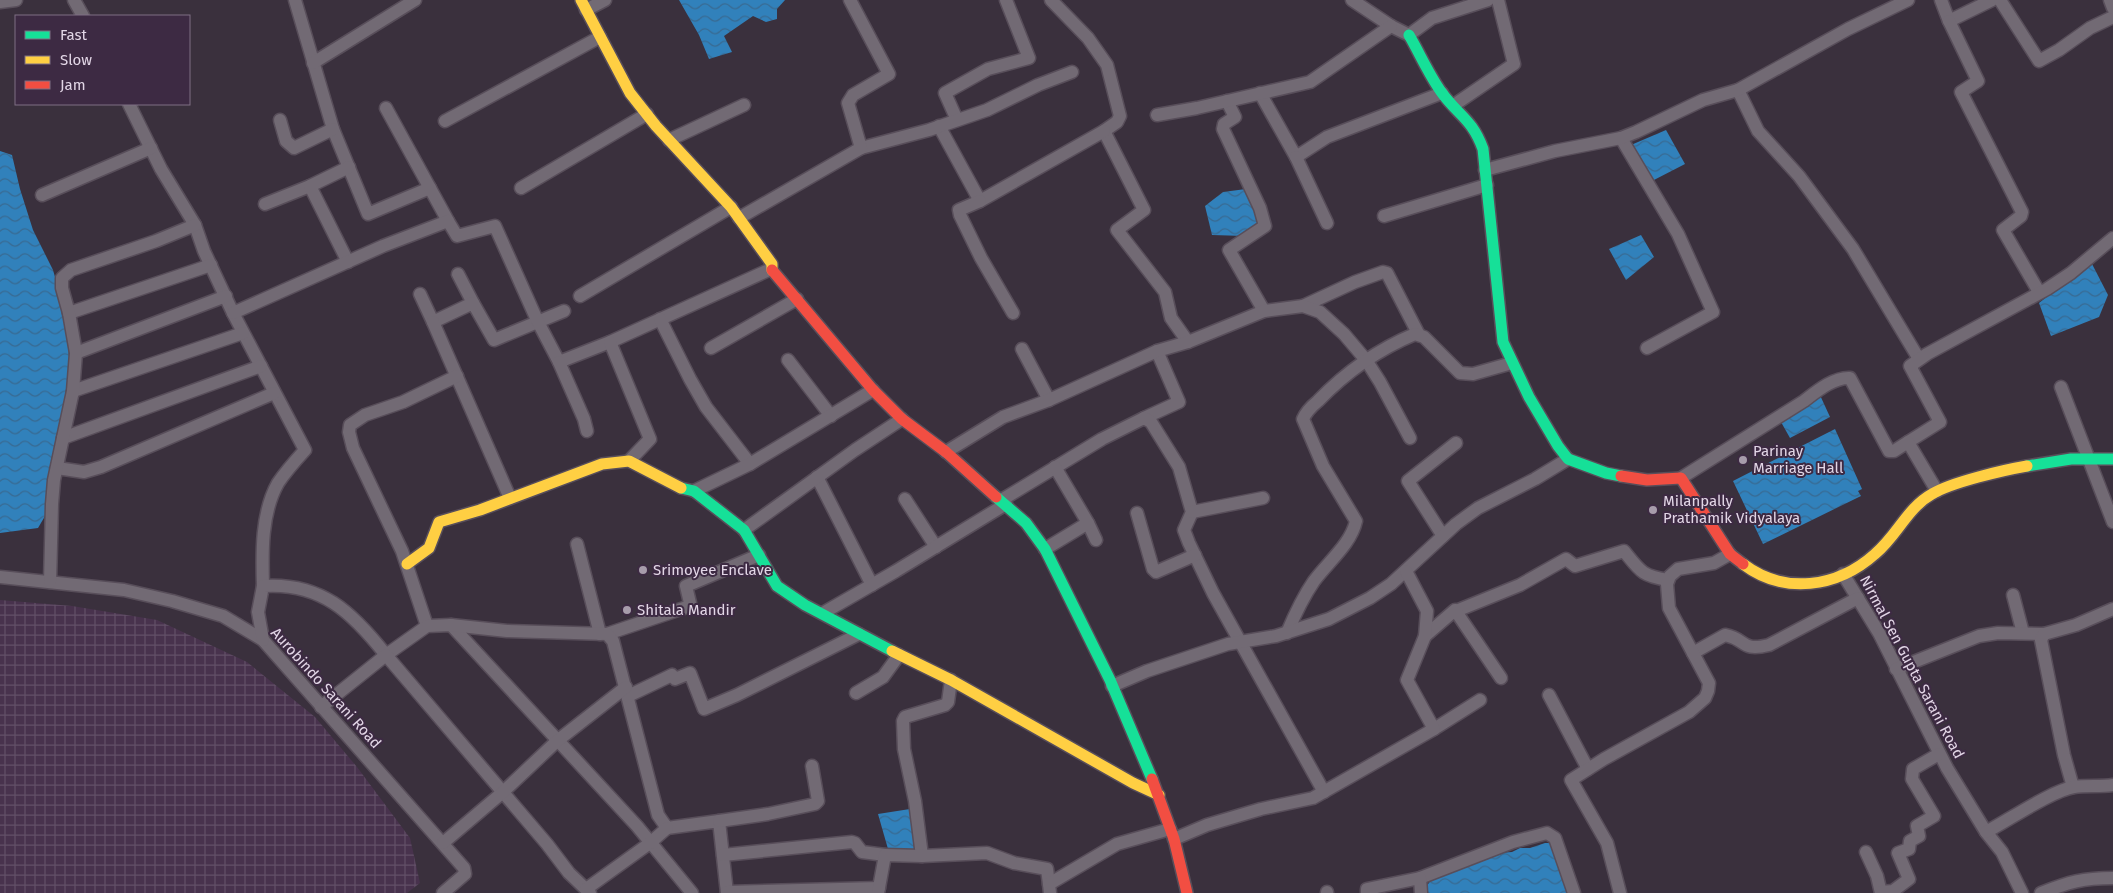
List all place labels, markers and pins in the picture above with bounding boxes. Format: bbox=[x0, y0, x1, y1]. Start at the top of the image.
place label: Parinay Marriage Hall bbox=[1753, 442, 1844, 477]
marker: Parinay Marriage Hall bbox=[1737, 454, 1749, 466]
place label: Milanpally Prathamik Vidyalaya bbox=[1663, 492, 1800, 527]
marker: Milanpally Prathamik Vidyalaya bbox=[1647, 504, 1659, 516]
place label: Srimoyee Enclave bbox=[653, 561, 772, 579]
marker: Srimoyee Enclave bbox=[637, 564, 649, 576]
place label: Shitala Mandir bbox=[637, 601, 736, 619]
marker: Shitala Mandir bbox=[621, 604, 633, 616]

